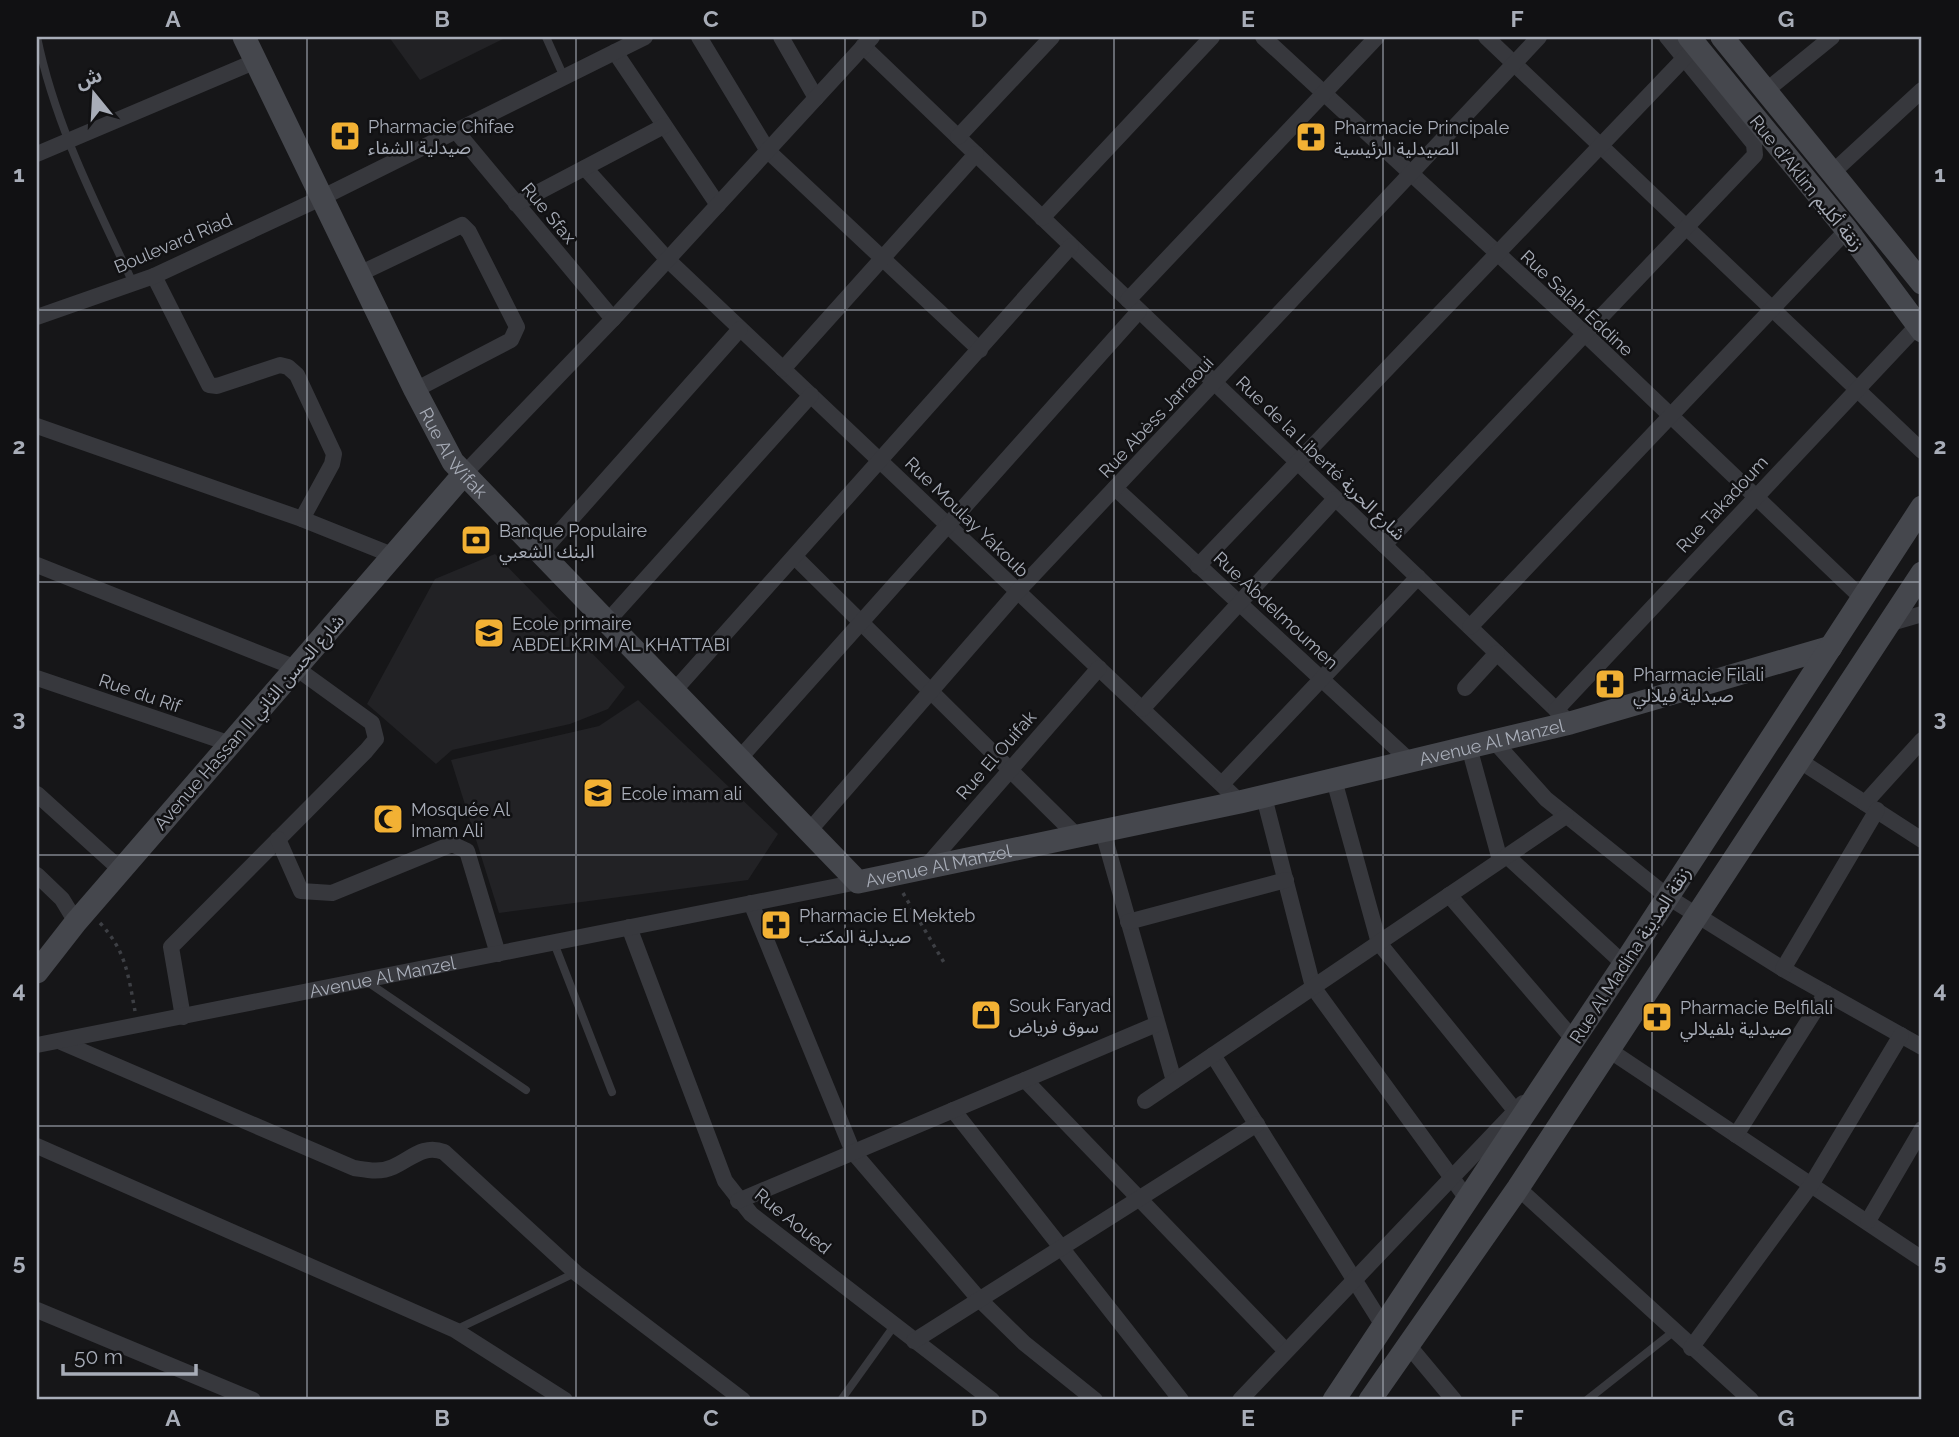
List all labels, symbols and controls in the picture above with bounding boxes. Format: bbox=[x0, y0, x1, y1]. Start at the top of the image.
text: A bbox=[165, 5, 181, 32]
text: B bbox=[434, 5, 450, 32]
text: C bbox=[703, 5, 719, 32]
text: D bbox=[971, 5, 987, 32]
text: E bbox=[1241, 5, 1255, 32]
text: F bbox=[1510, 5, 1524, 32]
text: G bbox=[1778, 5, 1794, 32]
north arrow bbox=[60, 60, 130, 130]
text: ش bbox=[73, 63, 105, 92]
street label: Rue d’Aklim زنقة أكليم bbox=[1743, 111, 1869, 257]
place label: Pharmacie Chifae صيدلية الشفاء bbox=[368, 116, 515, 158]
place label: Pharmacie Principale الصيدلية الرئيسية bbox=[1334, 117, 1510, 160]
pharmacy icon: Pharmacie Chifae صيدلية الشفاء bbox=[328, 119, 362, 153]
pharmacy icon: Pharmacie Principale الصيدلية الرئيسية bbox=[1294, 120, 1328, 154]
text: 1 bbox=[13, 160, 25, 187]
text: 1 bbox=[1934, 160, 1946, 187]
street label: Rue Sfax bbox=[517, 178, 581, 248]
street label: Boulevard Riad bbox=[111, 209, 235, 277]
street label: Rue Salah Eddine bbox=[1516, 246, 1638, 361]
street label: Rue Abèss Jarraoui bbox=[1094, 352, 1218, 482]
street label: Rue de la Liberté شارع الحرية bbox=[1229, 371, 1410, 547]
street label: Rue Al Wifak bbox=[416, 404, 492, 502]
text: 2 bbox=[13, 432, 25, 459]
text: 2 bbox=[1934, 432, 1946, 459]
street label: Rue Takadoum bbox=[1672, 451, 1772, 557]
street label: Rue Moulay Yakoub bbox=[901, 453, 1033, 581]
place label: Banque Populaire البنك الشعبي bbox=[499, 520, 647, 565]
bank icon: Banque Populaire البنك الشعبي bbox=[459, 523, 493, 557]
street label: Rue Abdelmoumen bbox=[1209, 547, 1343, 673]
street label: Avenue Hassan II شارع الحسن الثاني bbox=[150, 610, 351, 837]
place label: Ecole primaire ABDELKRIM AL KHATTABI bbox=[512, 613, 730, 655]
school or university icon: Ecole primaire ABDELKRIM AL KHATTABI bbox=[472, 616, 506, 650]
place label: Pharmacie Filali صيدلية فيلالي bbox=[1633, 664, 1764, 709]
pharmacy icon: Pharmacie Filali صيدلية فيلالي bbox=[1593, 667, 1627, 701]
street label: Rue du Rif bbox=[96, 669, 185, 717]
text: 3 bbox=[13, 704, 25, 731]
text: 3 bbox=[1934, 704, 1946, 731]
street label: Rue El Ouifak bbox=[952, 706, 1041, 804]
street label: Avenue Al Manzel bbox=[1417, 714, 1566, 769]
school or university icon: Ecole imam ali bbox=[581, 776, 615, 810]
place label: Ecole imam ali bbox=[621, 783, 742, 804]
place label: Mosquée Al Imam Ali bbox=[411, 799, 510, 841]
mosque icon: Mosquée Al Imam Ali bbox=[371, 802, 405, 836]
street label: Avenue Al Manzel bbox=[863, 840, 1013, 891]
street label: Rue Al Madina زنقة المدينة bbox=[1565, 863, 1696, 1048]
place label: Pharmacie El Mekteb صيدلية المكتب bbox=[799, 905, 975, 947]
pharmacy icon: Pharmacie El Mekteb صيدلية المكتب bbox=[759, 908, 793, 942]
street label: Avenue Al Manzel bbox=[307, 952, 457, 1001]
text: 4 bbox=[12, 976, 26, 1003]
text: 4 bbox=[1933, 976, 1947, 1003]
place label: Souk Faryad سوق فرياض bbox=[1009, 995, 1112, 1038]
place label: Pharmacie Belfilali صيدلية بلفيلالي bbox=[1680, 997, 1833, 1042]
shop icon: Souk Faryad سوق فرياض bbox=[969, 998, 1003, 1032]
pharmacy icon: Pharmacie Belfilali صيدلية بلفيلالي bbox=[1640, 1000, 1674, 1034]
street label: Rue Aoued bbox=[751, 1184, 835, 1258]
text: 5 bbox=[13, 1248, 26, 1275]
text: 5 bbox=[1934, 1248, 1947, 1275]
scale bar bbox=[63, 1332, 196, 1376]
text: 50 m bbox=[74, 1344, 123, 1369]
text: A bbox=[165, 1404, 181, 1431]
text: B bbox=[434, 1404, 450, 1431]
text: C bbox=[703, 1404, 719, 1431]
text: D bbox=[971, 1404, 987, 1431]
text: E bbox=[1241, 1404, 1255, 1431]
text: F bbox=[1510, 1404, 1524, 1431]
text: G bbox=[1778, 1404, 1794, 1431]

